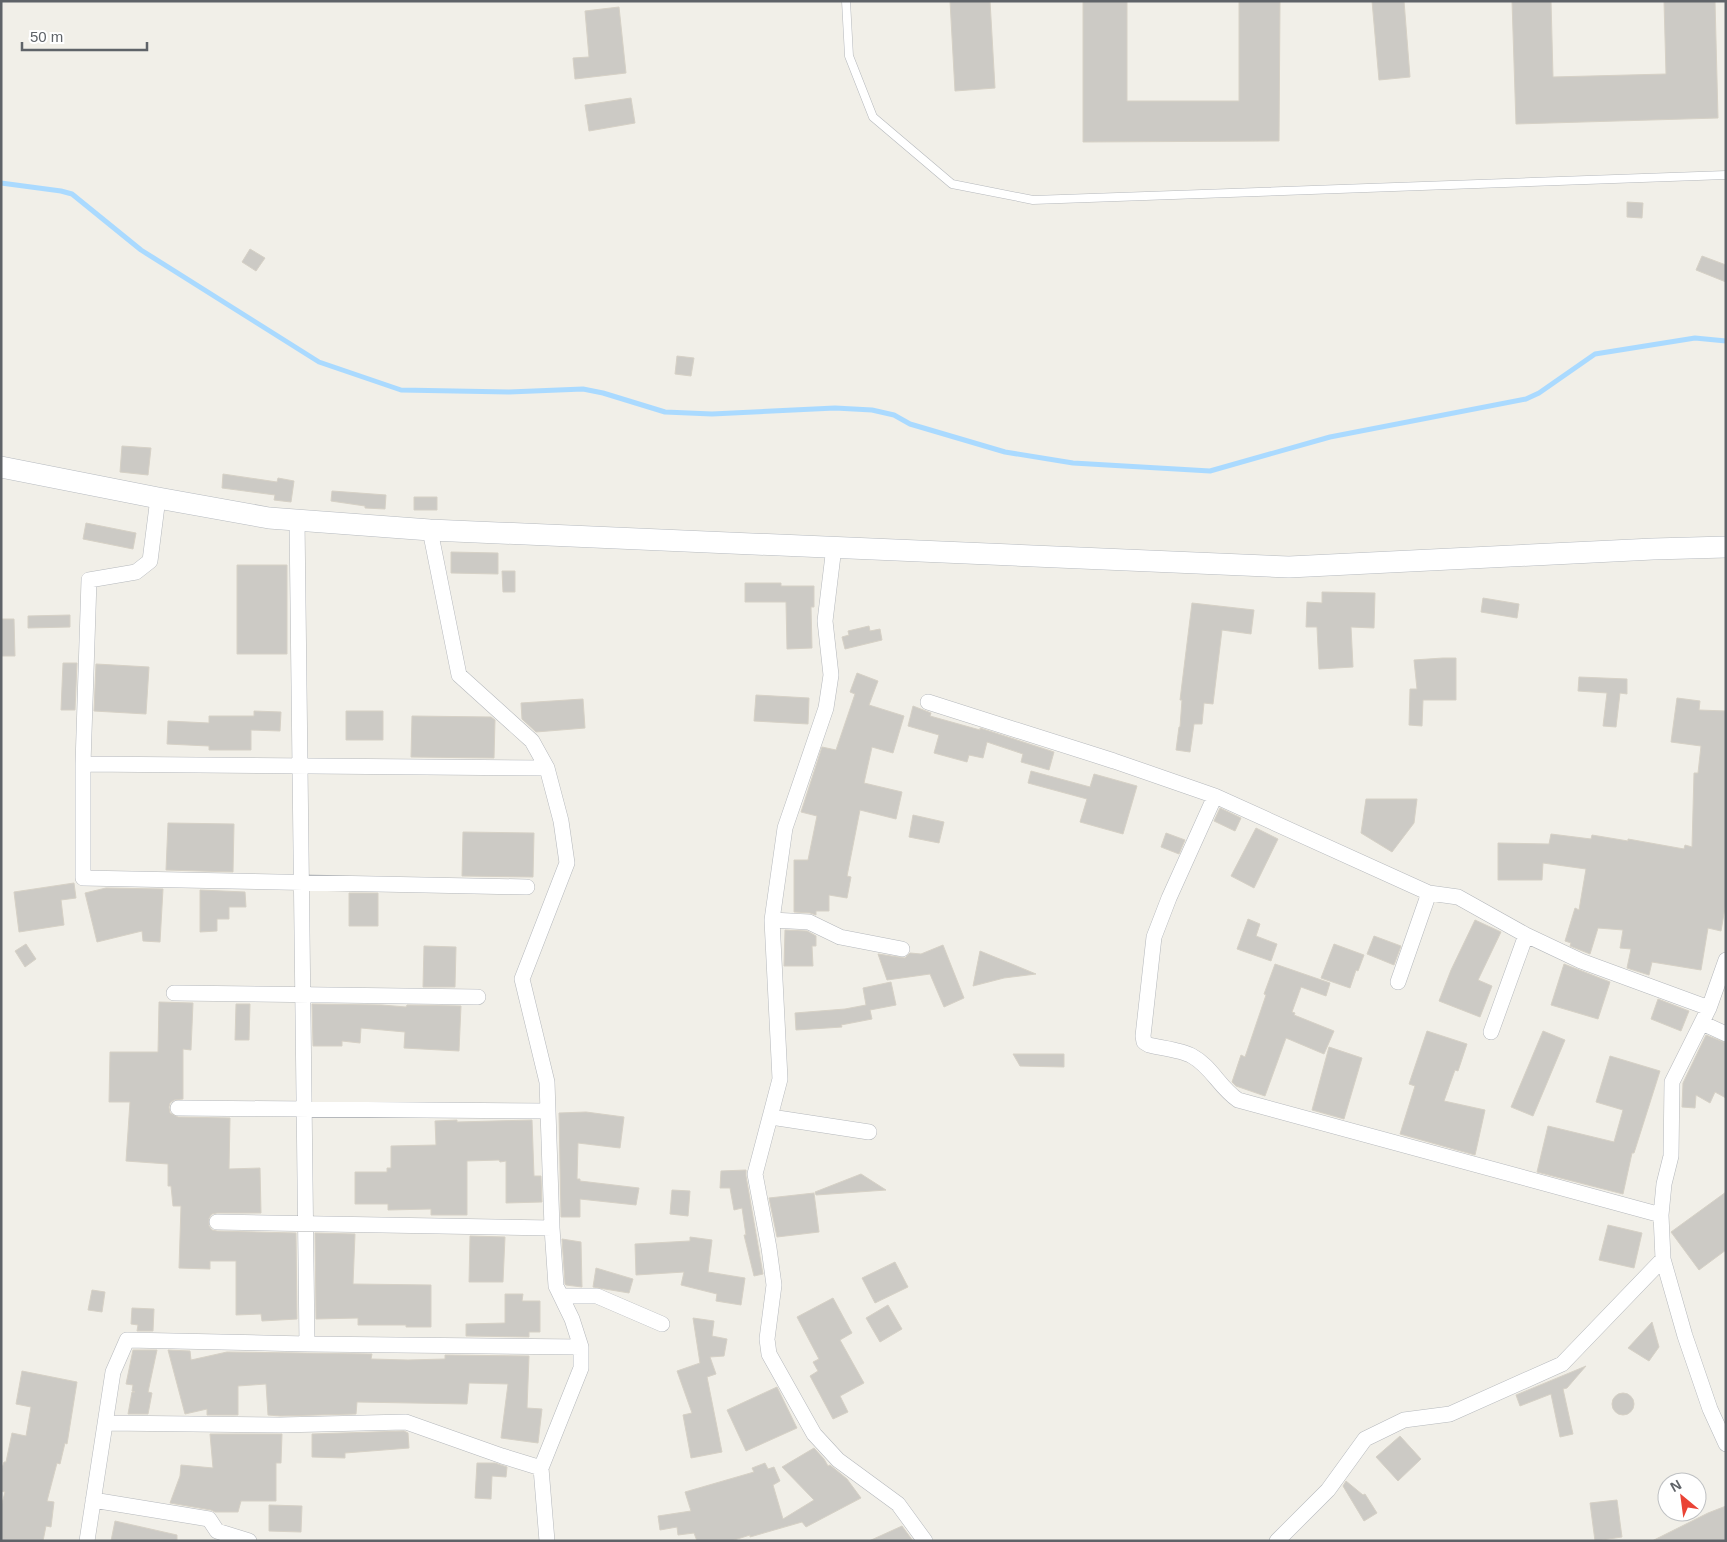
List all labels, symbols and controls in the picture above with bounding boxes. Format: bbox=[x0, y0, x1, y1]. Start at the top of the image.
scale bar bbox=[22, 20, 148, 52]
text: 50 m bbox=[30, 28, 63, 45]
north arrow bbox=[1657, 1472, 1707, 1522]
text: N bbox=[1667, 1476, 1684, 1495]

